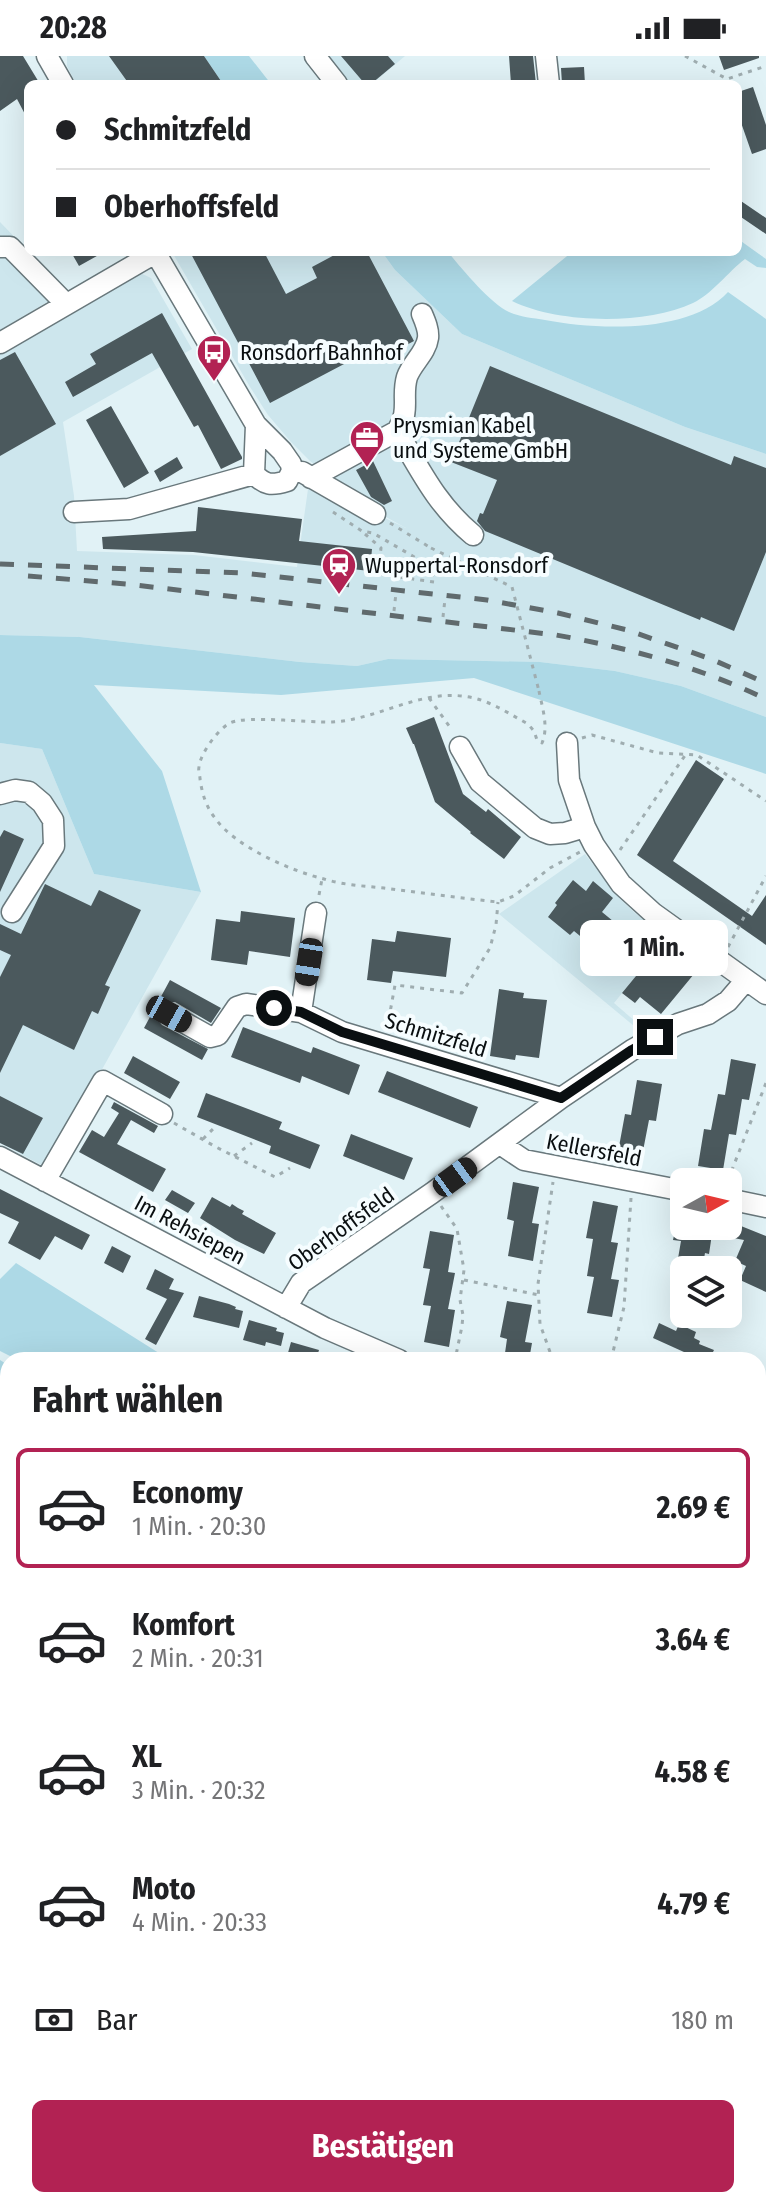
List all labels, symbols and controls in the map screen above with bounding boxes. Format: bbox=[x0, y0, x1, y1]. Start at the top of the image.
text: 20:28 bbox=[40, 10, 107, 46]
text: Schmitzfeld bbox=[104, 112, 251, 148]
text: Oberhoffsfeld bbox=[104, 189, 279, 225]
bus stop icon: Ronsdorf Bahnhof bbox=[195, 333, 233, 383]
place label: Ronsdorf Bahnhof bbox=[240, 339, 404, 366]
place label: Prysmian Kabel und Systeme GmbH bbox=[393, 412, 568, 464]
office icon: Prysmian Kabel und Systeme GmbH bbox=[348, 419, 386, 469]
station icon: Wuppertal-Ronsdorf bbox=[320, 546, 358, 596]
place label: Wuppertal-Ronsdorf bbox=[365, 552, 549, 579]
callout: 1 Min. bbox=[581, 921, 729, 977]
text: 1 Min. bbox=[623, 932, 685, 963]
car bbox=[293, 936, 325, 988]
route start bbox=[256, 990, 292, 1026]
car bbox=[142, 992, 196, 1036]
street label: Schmitzfeld bbox=[382, 1007, 490, 1063]
route end bbox=[637, 1019, 673, 1055]
street label: Kellersfeld bbox=[544, 1128, 644, 1172]
car bbox=[429, 1153, 481, 1201]
north arrow bbox=[670, 1168, 742, 1240]
map controls bbox=[670, 1168, 742, 1328]
street label: Oberhoffsfeld bbox=[283, 1181, 399, 1277]
street label: Im Rehsiepen bbox=[130, 1189, 250, 1271]
button: layers bbox=[670, 1256, 742, 1328]
text: Fahrt wählen bbox=[32, 1378, 223, 1422]
icon: car bbox=[36, 1472, 108, 1544]
text: Economy bbox=[132, 1475, 243, 1511]
text: 2.69 € bbox=[656, 1490, 730, 1526]
text: 1 Min. · 20:30 bbox=[132, 1511, 266, 1542]
icon: car bbox=[36, 1604, 108, 1676]
text: Komfort bbox=[132, 1607, 235, 1643]
text: 3.64 € bbox=[656, 1622, 730, 1658]
text: 2 Min. · 20:31 bbox=[132, 1643, 264, 1674]
icon: car bbox=[36, 1736, 108, 1808]
text: XL bbox=[132, 1739, 162, 1775]
text: 4.58 € bbox=[655, 1754, 730, 1790]
text: 3 Min. · 20:32 bbox=[132, 1775, 266, 1806]
icon: car bbox=[36, 1868, 108, 1940]
text: Moto bbox=[132, 1871, 196, 1907]
text: 4.79 € bbox=[657, 1886, 730, 1922]
text: 4 Min. · 20:33 bbox=[132, 1907, 267, 1938]
icon: cash bbox=[32, 1998, 76, 2042]
text: Bar bbox=[96, 2002, 138, 2038]
text: 180 m bbox=[671, 2005, 734, 2036]
button: Bestätigen bbox=[32, 2100, 734, 2192]

